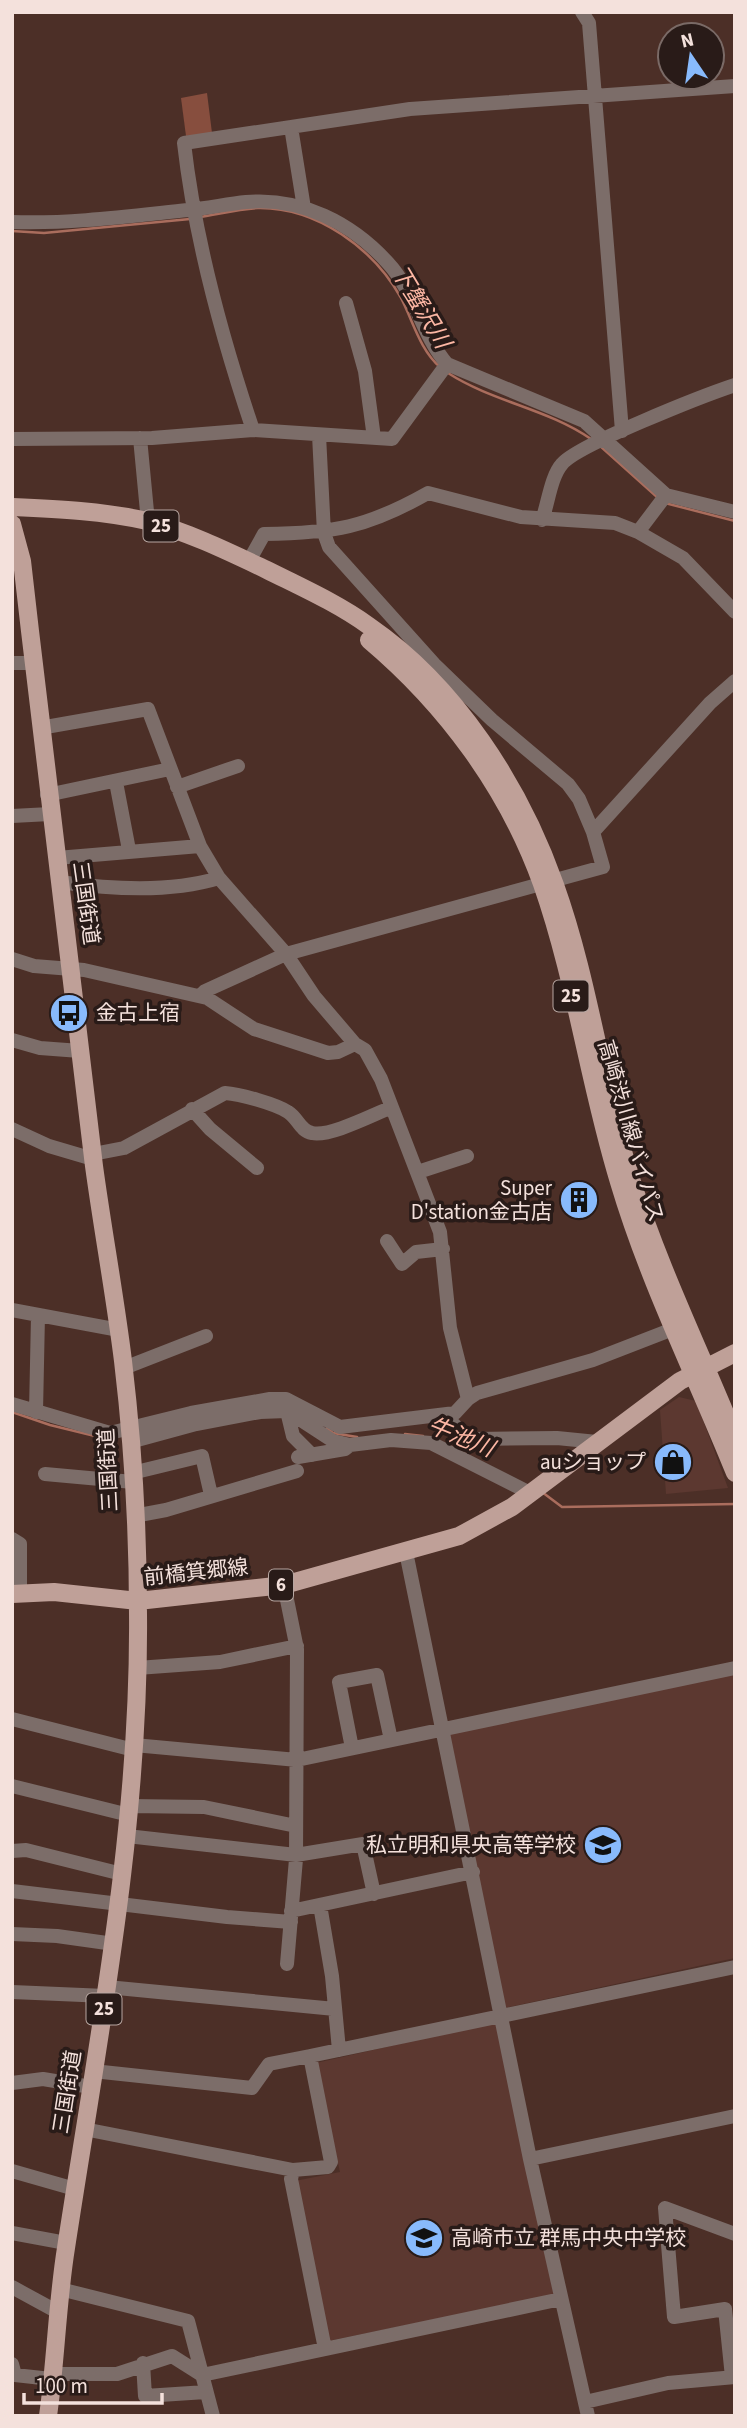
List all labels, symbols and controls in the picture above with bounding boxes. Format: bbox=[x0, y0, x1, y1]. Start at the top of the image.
north arrow bbox=[656, 21, 726, 91]
text: N bbox=[678, 26, 697, 55]
water label: 下蟹沢川 bbox=[383, 259, 460, 357]
road number: 25 bbox=[144, 510, 178, 541]
street label: 三国街道 bbox=[65, 859, 107, 947]
road number: 25 bbox=[554, 980, 588, 1012]
bus stop icon: 金古上宿 bbox=[48, 992, 90, 1034]
place label: 金古上宿 bbox=[96, 998, 180, 1028]
street label: 高崎渋川線バイパス bbox=[591, 1036, 671, 1226]
place label: Super D'station金古店 bbox=[411, 1173, 553, 1227]
building icon: Super D'station金古店 bbox=[558, 1179, 600, 1221]
water label: 牛池川 bbox=[423, 1409, 502, 1466]
street label: 三国街道 bbox=[91, 1427, 125, 1513]
shop icon: auショップ bbox=[652, 1441, 694, 1483]
place label: auショップ bbox=[540, 1447, 646, 1477]
street label: 前橋箕郷線 bbox=[142, 1552, 250, 1592]
road number: 6 bbox=[269, 1569, 293, 1600]
school or university icon: 私立明和県央高等学校 bbox=[582, 1824, 624, 1866]
place label: 私立明和県央高等学校 bbox=[366, 1830, 576, 1860]
road number: 25 bbox=[86, 1994, 122, 2024]
street label: 三国街道 bbox=[46, 2048, 88, 2136]
school or university icon: 高崎市立 群馬中央中学校 bbox=[403, 2217, 445, 2259]
place label: 高崎市立 群馬中央中学校 bbox=[451, 2223, 686, 2253]
scale bar bbox=[24, 2362, 163, 2406]
text: 100 m bbox=[35, 2371, 88, 2401]

